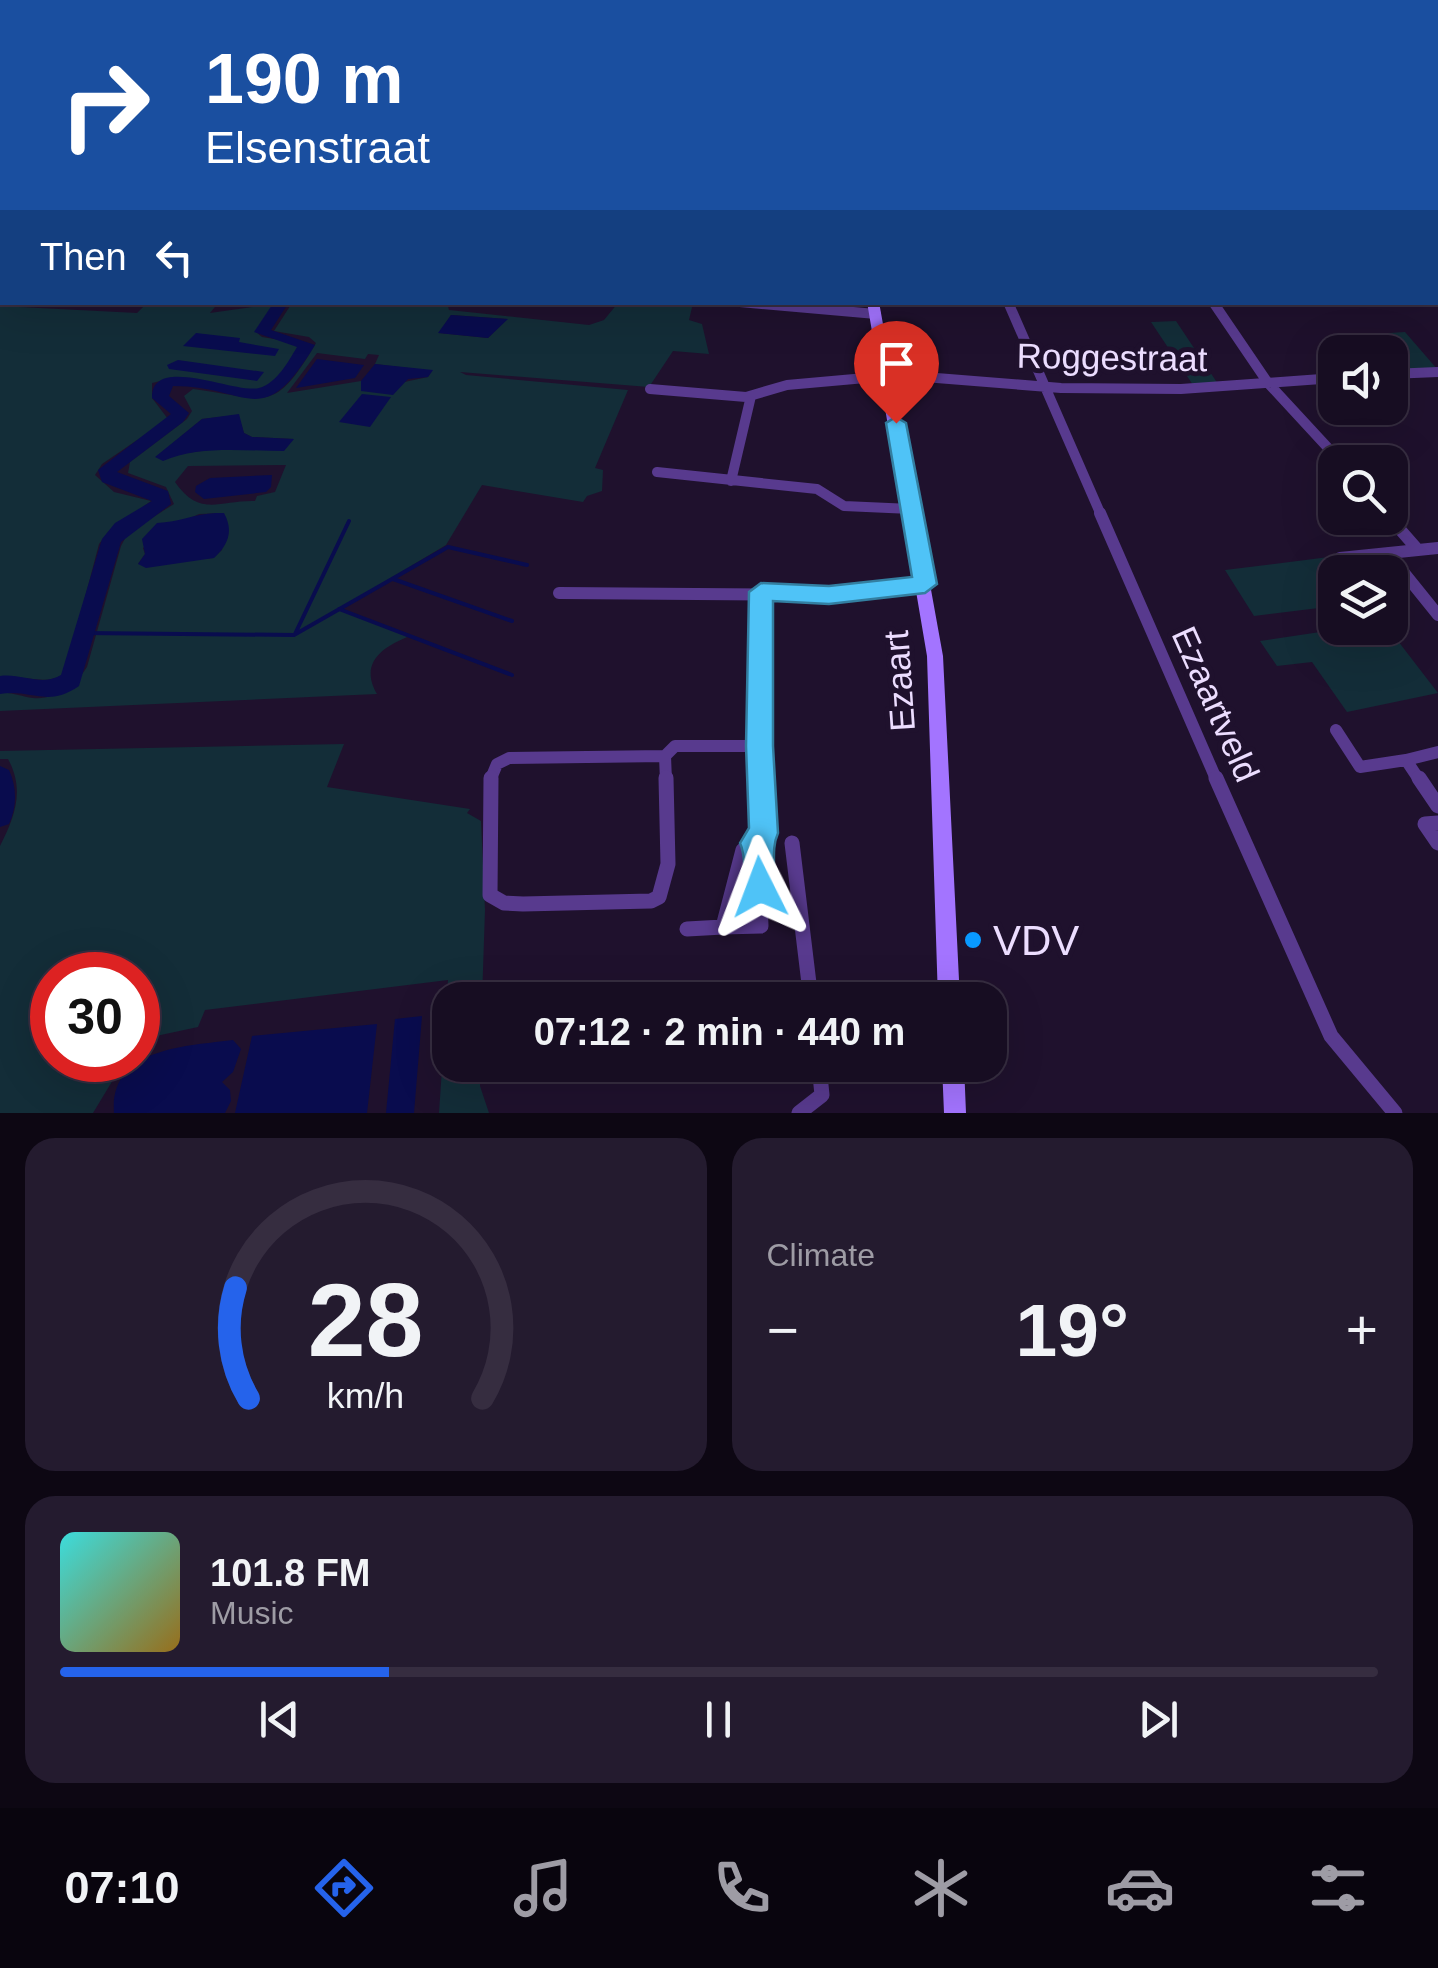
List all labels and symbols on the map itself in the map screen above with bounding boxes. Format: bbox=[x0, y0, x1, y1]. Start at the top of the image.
pin bbox=[854, 321, 939, 424]
street label: Roggestraat bbox=[1016, 336, 1208, 378]
street label: Ezaartveld bbox=[1165, 621, 1267, 787]
street label: Ezaart bbox=[876, 629, 922, 733]
position arrow bbox=[708, 835, 812, 939]
place label: VDV bbox=[993, 917, 1079, 964]
marker: VDV bbox=[962, 929, 984, 951]
speed limit sign: 30 bbox=[30, 952, 160, 1082]

